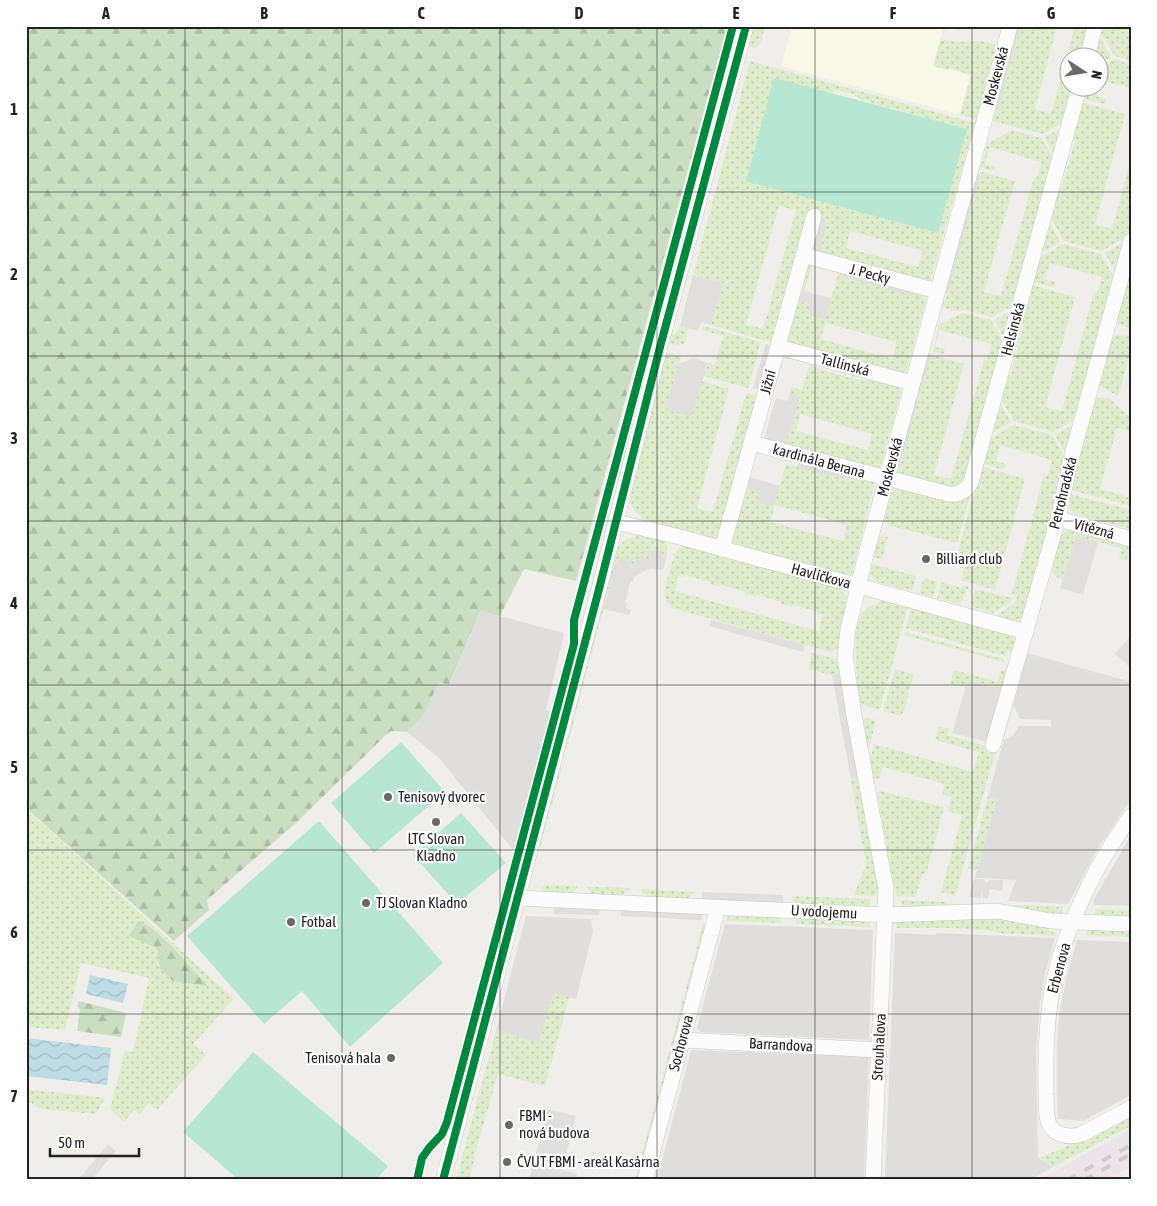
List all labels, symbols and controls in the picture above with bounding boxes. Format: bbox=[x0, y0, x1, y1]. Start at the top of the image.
text: A bbox=[101, 4, 110, 22]
text: B bbox=[260, 4, 268, 22]
text: C bbox=[417, 4, 425, 22]
text: D bbox=[575, 4, 584, 22]
text: E bbox=[733, 4, 740, 22]
text: F bbox=[890, 4, 897, 22]
text: G bbox=[1047, 4, 1056, 22]
street label: Moskevská bbox=[979, 44, 1012, 107]
north arrow bbox=[1060, 48, 1110, 98]
text: N bbox=[1088, 69, 1105, 80]
text: 1 bbox=[10, 100, 18, 118]
street label: J. Pecky bbox=[848, 260, 892, 287]
text: 2 bbox=[10, 265, 18, 283]
street label: Helsinská bbox=[997, 300, 1028, 357]
street label: Tallinská bbox=[819, 350, 872, 379]
street label: Jižní bbox=[756, 367, 779, 396]
text: 3 bbox=[10, 429, 18, 447]
street label: Moskevská bbox=[873, 435, 906, 498]
street label: kardinála Berana bbox=[771, 440, 867, 481]
street label: Petrohradská bbox=[1045, 455, 1080, 531]
street label: Vítězná bbox=[1072, 515, 1116, 542]
place label: Billiard club bbox=[936, 550, 1002, 567]
marker: Billiard club bbox=[920, 553, 932, 565]
street label: Havlíčkova bbox=[789, 559, 853, 592]
text: 4 bbox=[9, 594, 18, 612]
text: 5 bbox=[10, 758, 18, 776]
place label: Tenisový dvorec bbox=[398, 788, 485, 805]
marker: Tenisový dvorec bbox=[382, 791, 394, 803]
marker: LTC Slovan Kladno bbox=[430, 816, 442, 828]
place label: LTC Slovan Kladno bbox=[408, 830, 464, 864]
place label: TJ Slovan Kladno bbox=[376, 894, 468, 911]
marker: TJ Slovan Kladno bbox=[360, 897, 372, 909]
street label: U vodojemu bbox=[790, 901, 858, 922]
place label: Fotbal bbox=[301, 913, 336, 930]
marker: Fotbal bbox=[285, 916, 297, 928]
text: 6 bbox=[10, 923, 18, 941]
street label: Erbenova bbox=[1044, 941, 1073, 995]
street label: Sochorova bbox=[665, 1013, 696, 1073]
street label: Strouhalova bbox=[868, 1013, 889, 1081]
street label: Barrandova bbox=[749, 1034, 813, 1055]
place label: Tenisová hala bbox=[305, 1049, 381, 1066]
marker: Tenisová hala bbox=[385, 1052, 397, 1064]
text: 7 bbox=[10, 1087, 18, 1105]
place label: FBMI - nová budova bbox=[519, 1107, 590, 1141]
marker: FBMI - nová budova bbox=[503, 1119, 515, 1131]
scale bar bbox=[50, 1126, 139, 1158]
text: 50 m bbox=[58, 1134, 85, 1151]
place label: ČVUT FBMI - areál Kasárna bbox=[517, 1153, 660, 1170]
marker: ČVUT FBMI - areál Kasárna bbox=[501, 1156, 513, 1168]

